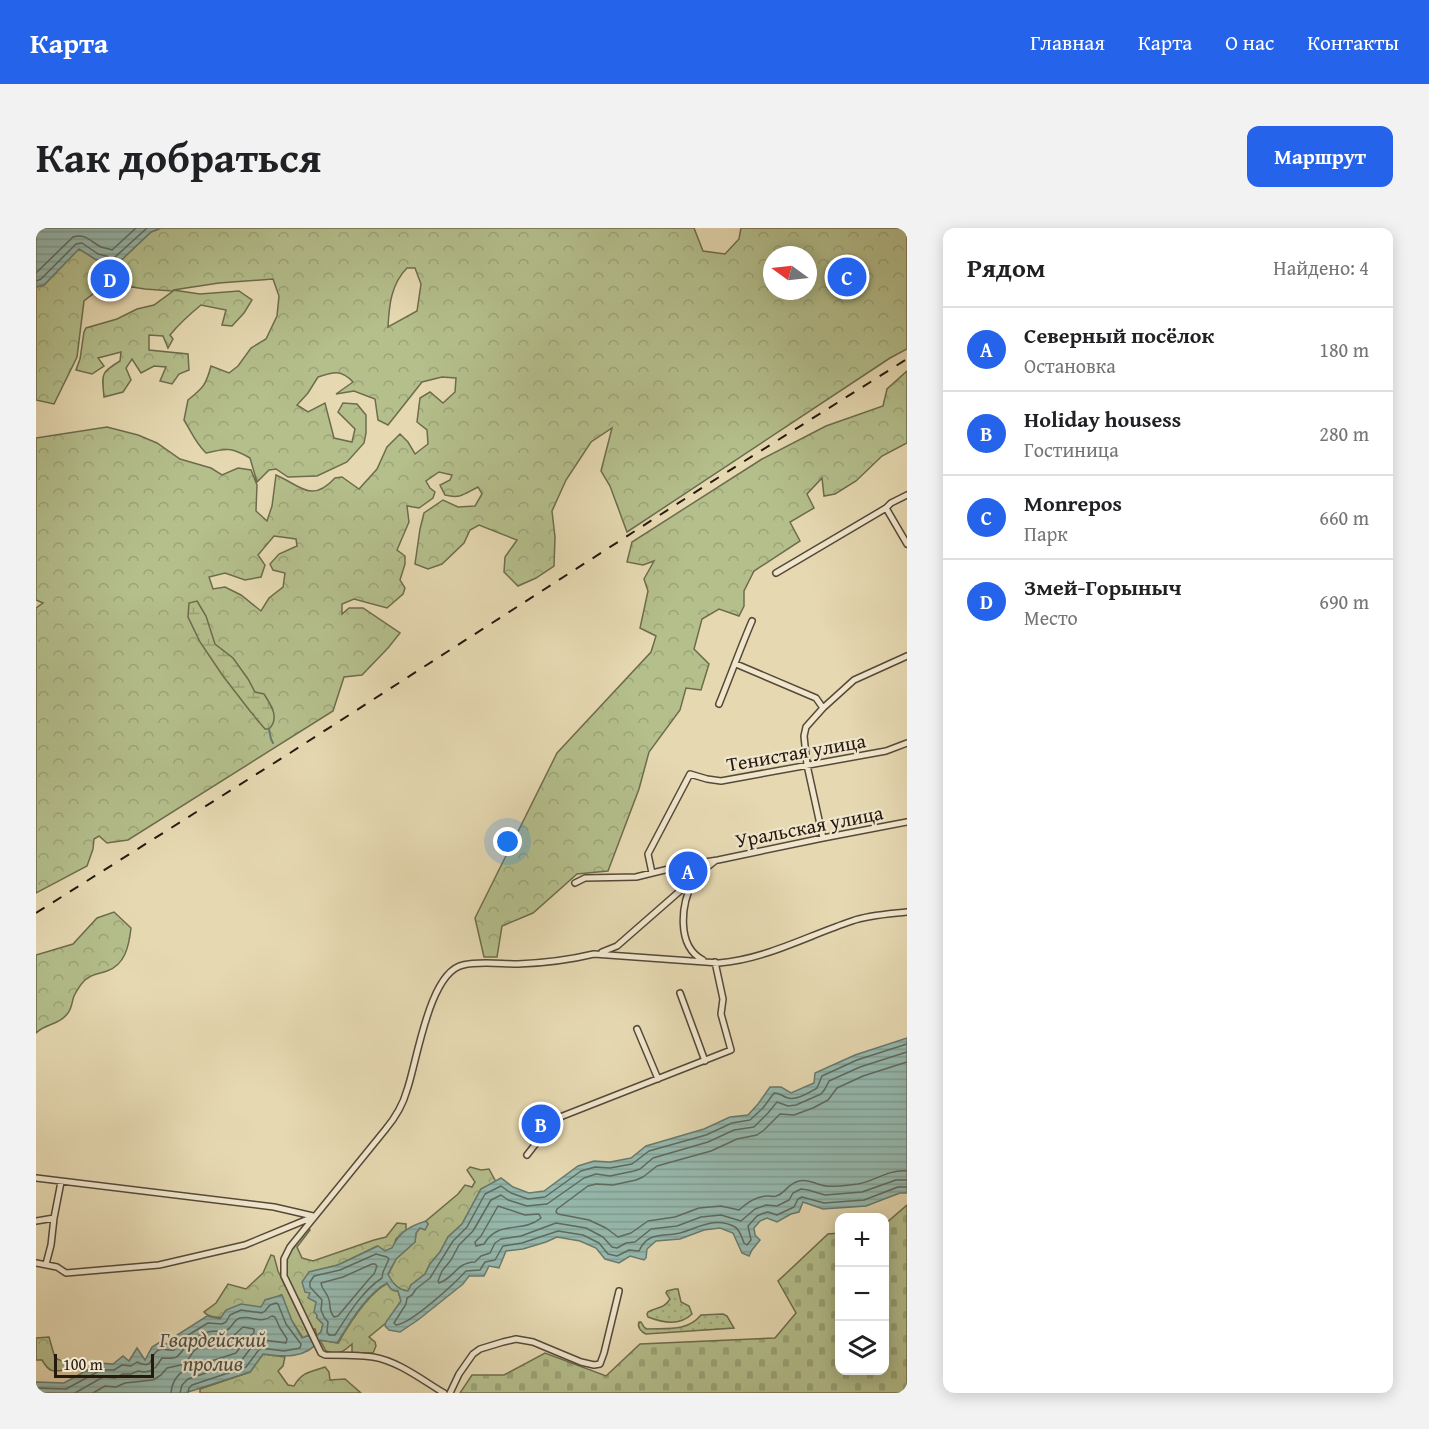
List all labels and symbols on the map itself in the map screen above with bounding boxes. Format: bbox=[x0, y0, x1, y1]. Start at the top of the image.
north arrow bbox=[763, 246, 817, 300]
pin: C bbox=[828, 254, 866, 300]
pin: D bbox=[90, 256, 130, 302]
street label: Тенистая улица bbox=[724, 725, 868, 778]
street label: Уральская улица bbox=[732, 797, 886, 855]
your location bbox=[493, 827, 522, 856]
pin: A bbox=[668, 848, 708, 894]
pin: B bbox=[522, 1102, 560, 1146]
water label: Гвардейский пролив bbox=[159, 1324, 267, 1379]
scale bar bbox=[54, 1351, 154, 1378]

